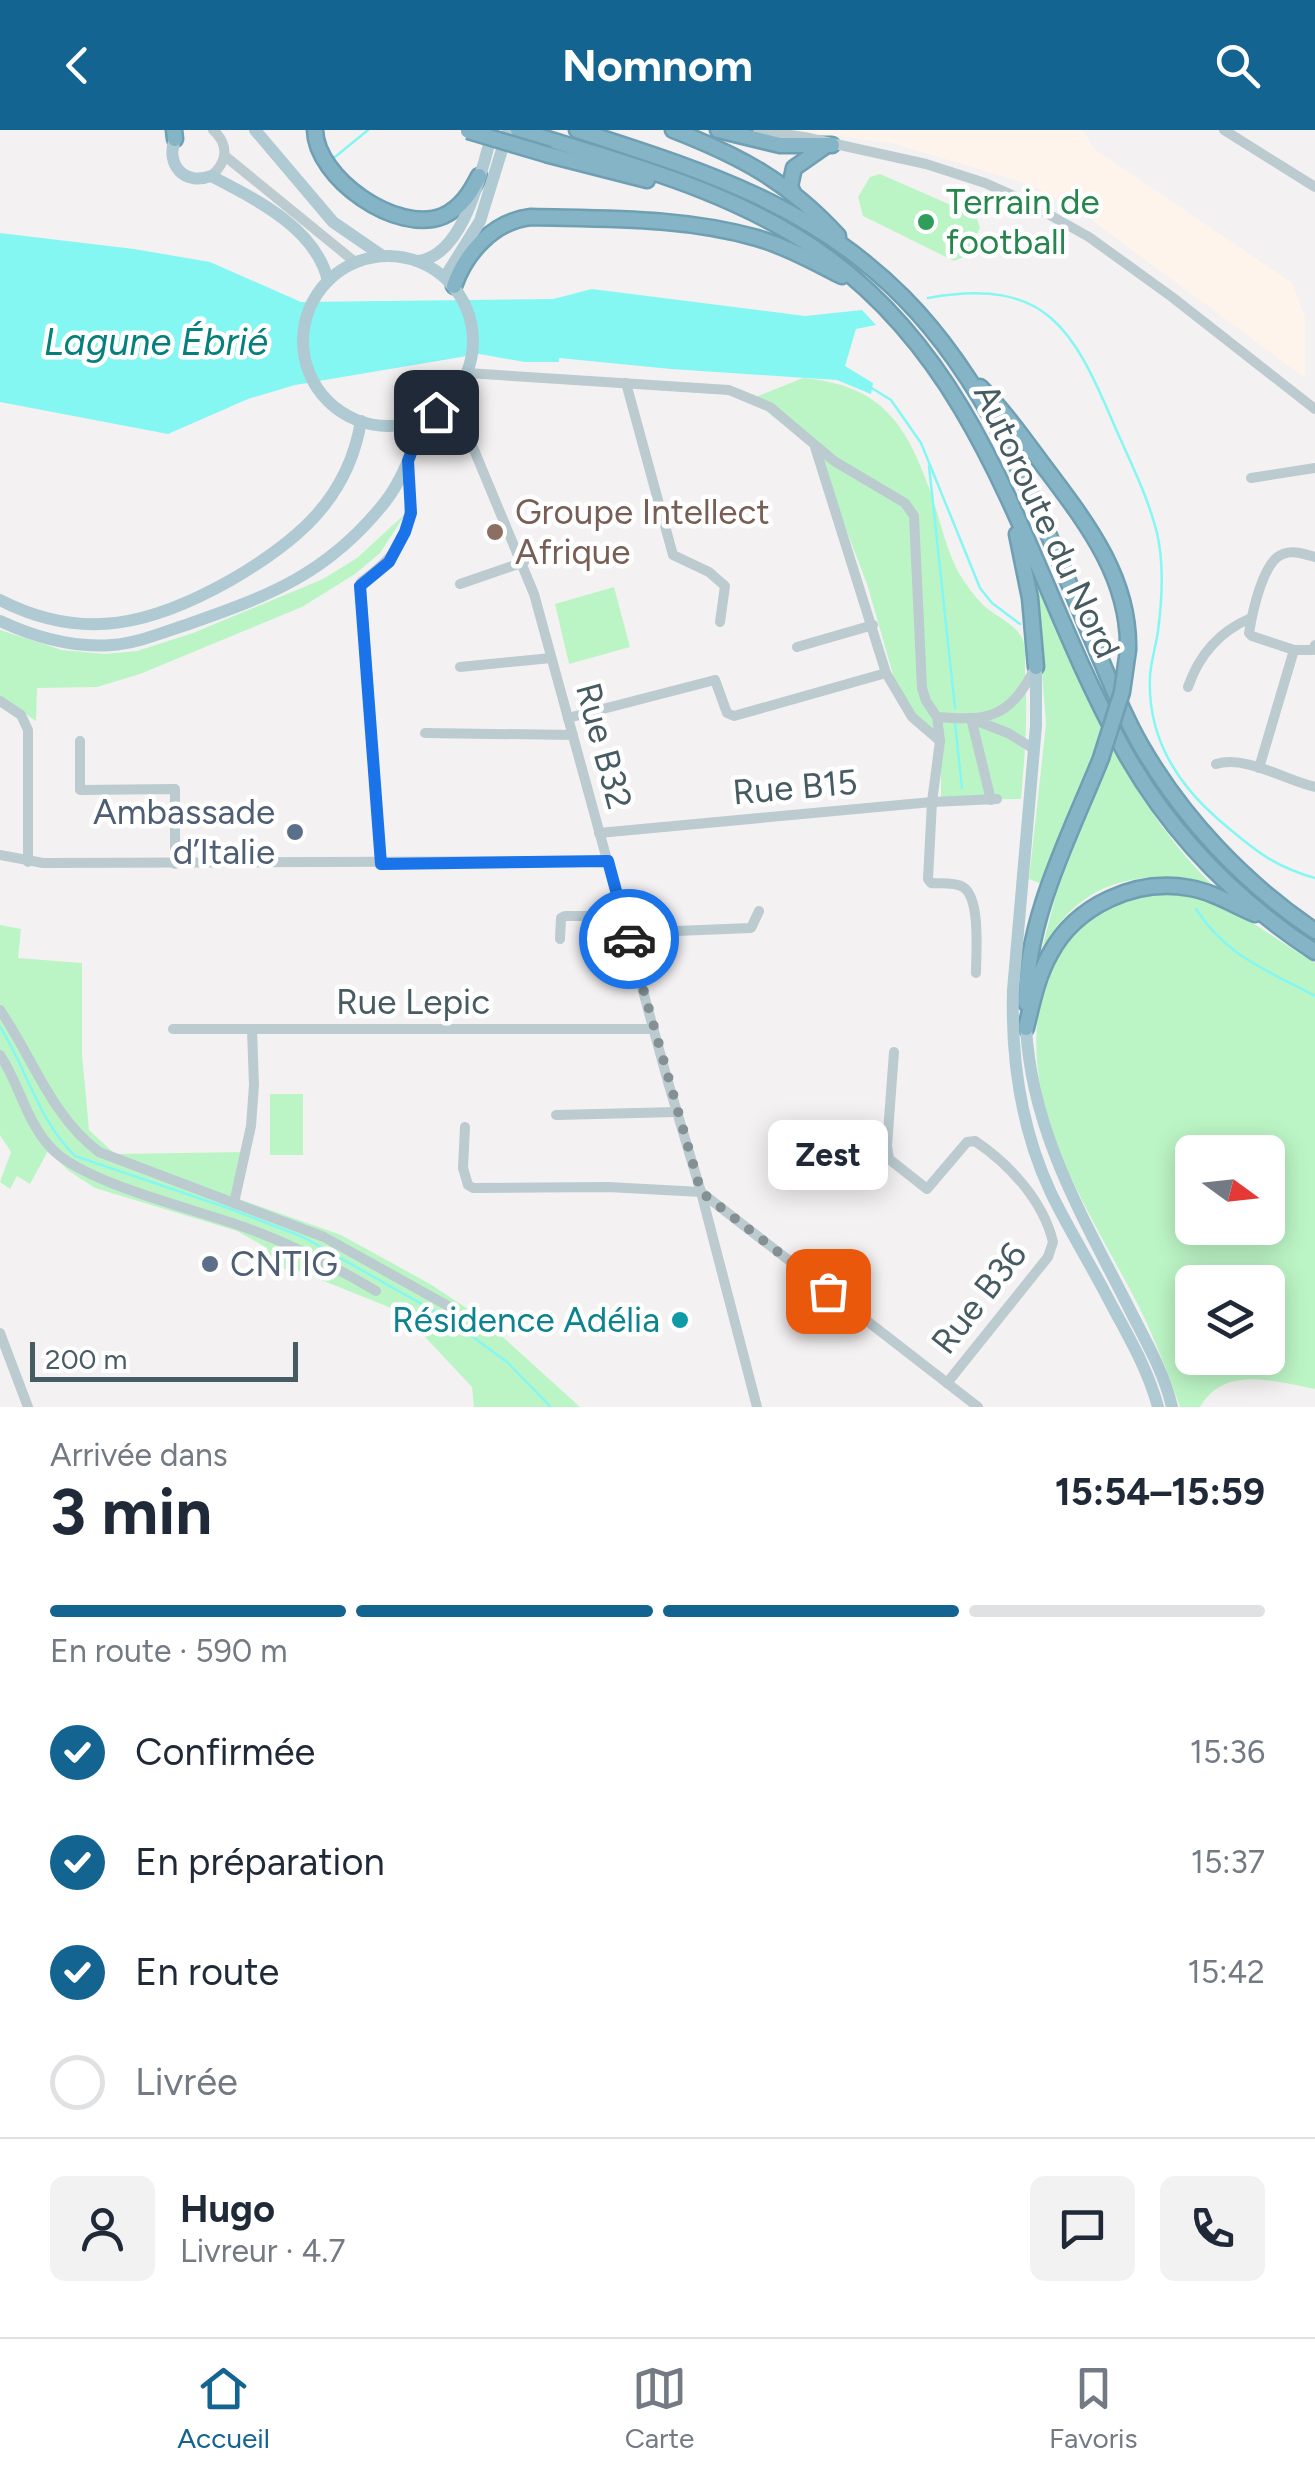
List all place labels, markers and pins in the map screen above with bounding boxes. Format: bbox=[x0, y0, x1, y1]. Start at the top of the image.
place label: Terrain de football bbox=[946, 181, 1100, 263]
marker: Terrain de football bbox=[915, 211, 937, 233]
pin bbox=[394, 370, 479, 455]
place label: Groupe Intellect Afrique bbox=[515, 491, 770, 573]
marker: Groupe Intellect Afrique bbox=[484, 521, 506, 543]
place label: Ambassade d’Italie bbox=[93, 791, 275, 873]
marker: Ambassade d’Italie bbox=[284, 821, 306, 843]
callout: Zest bbox=[768, 1121, 888, 1191]
place label: CNTIG bbox=[230, 1243, 338, 1285]
pin bbox=[786, 1249, 871, 1334]
marker: CNTIG bbox=[199, 1253, 221, 1275]
place label: Résidence Adélia bbox=[392, 1299, 660, 1341]
marker: Résidence Adélia bbox=[669, 1309, 691, 1331]

